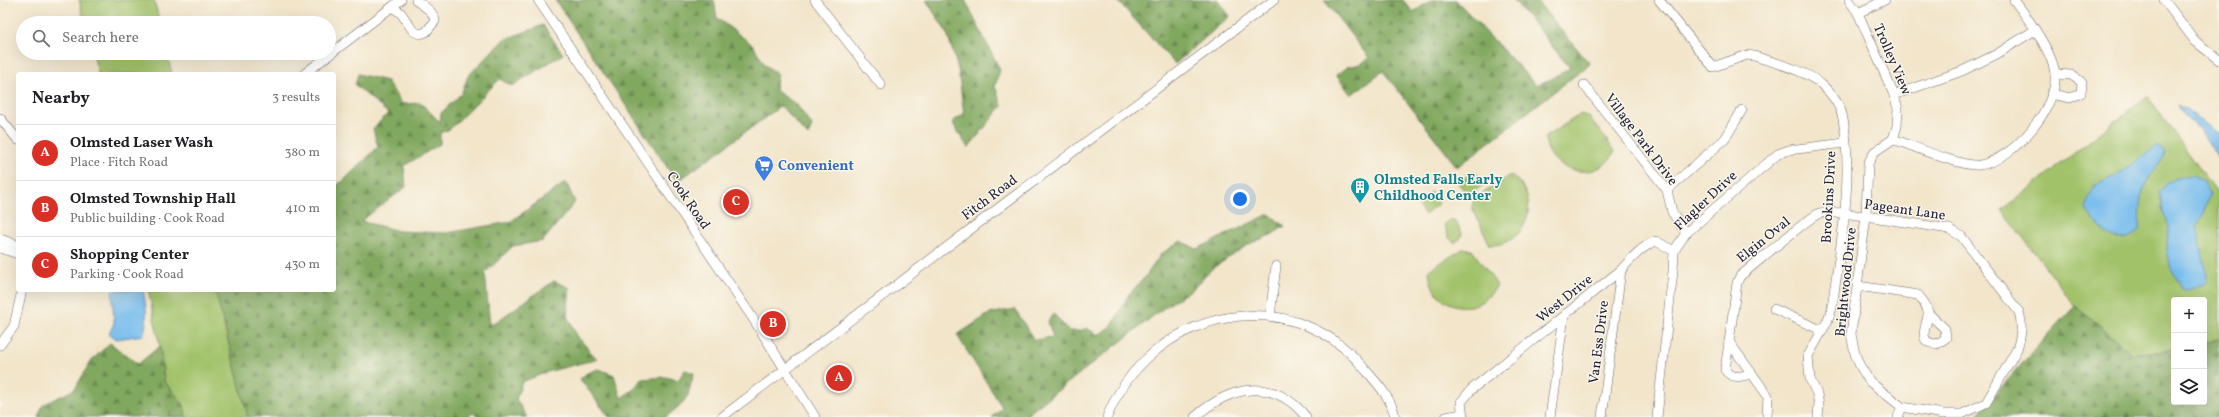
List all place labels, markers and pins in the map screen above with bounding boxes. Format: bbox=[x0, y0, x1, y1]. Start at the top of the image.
supermarket icon: Convenient bbox=[753, 154, 775, 182]
place label: Convenient bbox=[778, 157, 854, 176]
place label: Olmsted Falls Early Childhood Center bbox=[1374, 171, 1502, 206]
building icon: Olmsted Falls Early Childhood Center bbox=[1349, 176, 1371, 204]
pin: C bbox=[723, 187, 749, 217]
pin: B bbox=[760, 309, 786, 339]
pin: A bbox=[826, 363, 852, 393]

